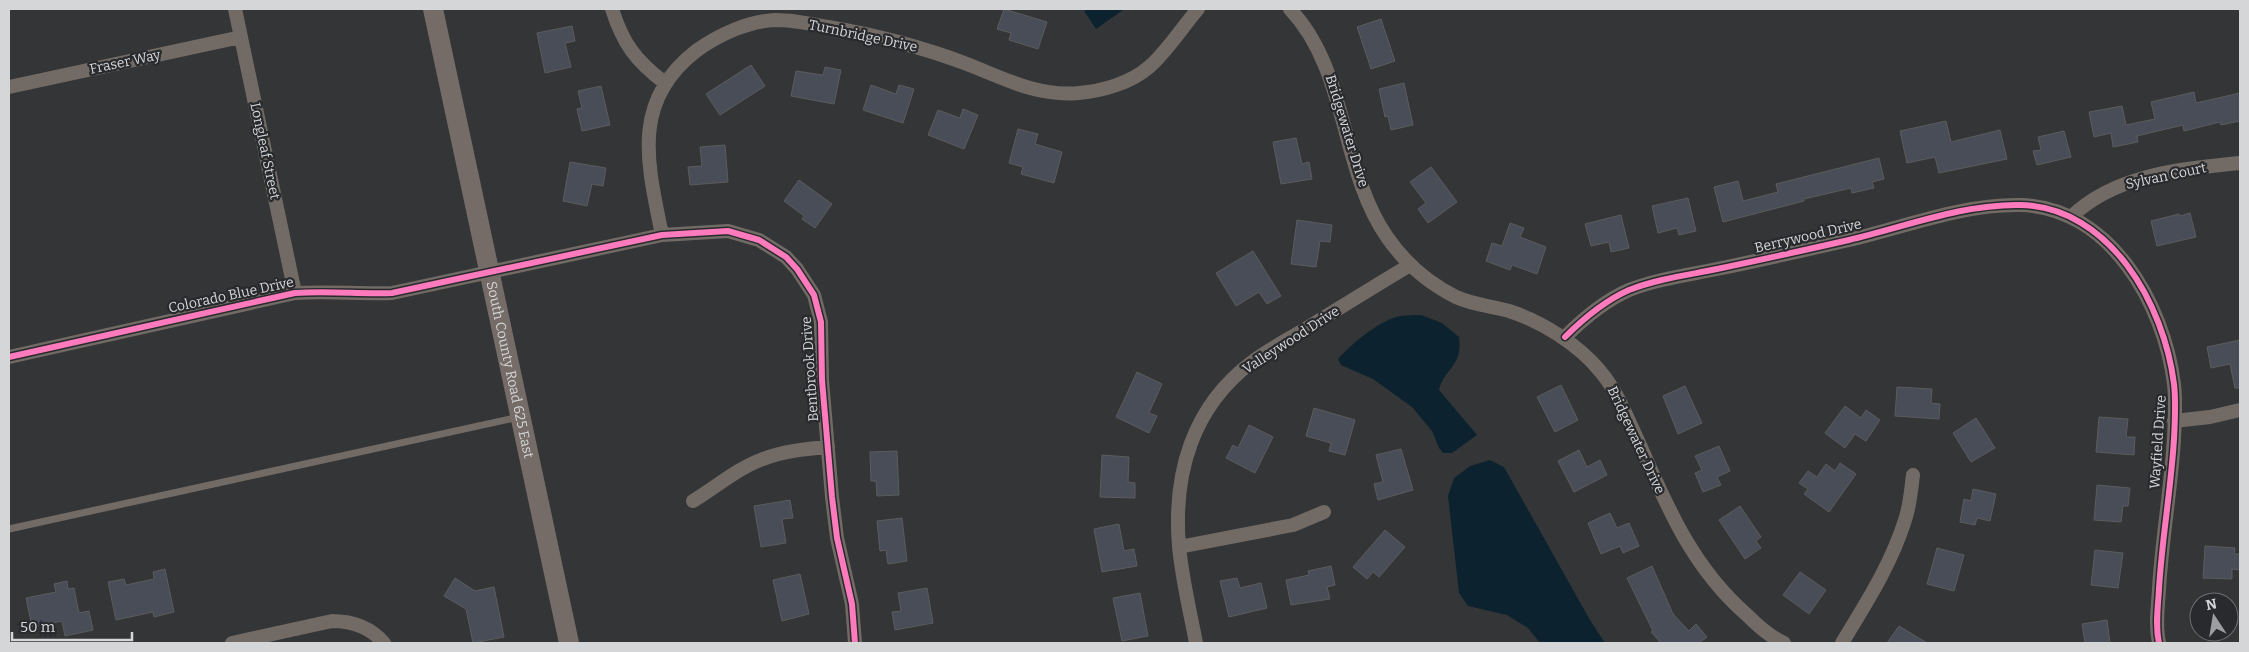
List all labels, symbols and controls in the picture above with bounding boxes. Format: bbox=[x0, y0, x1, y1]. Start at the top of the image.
street label: Turnbridge Drive bbox=[807, 16, 919, 56]
street label: Fraser Way bbox=[88, 46, 163, 78]
street label: Bridgewater Drive bbox=[1322, 73, 1372, 189]
street label: Longleaf Street bbox=[246, 101, 284, 201]
street label: Sylvan Court bbox=[2124, 159, 2208, 193]
street label: Berrywood Drive bbox=[1753, 215, 1863, 257]
street label: Colorado Blue Drive bbox=[167, 273, 295, 317]
street label: South County Road 625 East bbox=[483, 280, 538, 460]
street label: Valleywood Drive bbox=[1239, 302, 1343, 378]
street label: Bentbrook Drive bbox=[798, 316, 822, 422]
street label: Bridgewater Drive bbox=[1604, 383, 1668, 497]
street label: Wayfield Drive bbox=[2146, 394, 2170, 490]
north arrow bbox=[2189, 592, 2239, 642]
text: N bbox=[2204, 595, 2219, 614]
scale bar bbox=[12, 610, 132, 642]
text: 50 m bbox=[20, 618, 56, 636]

